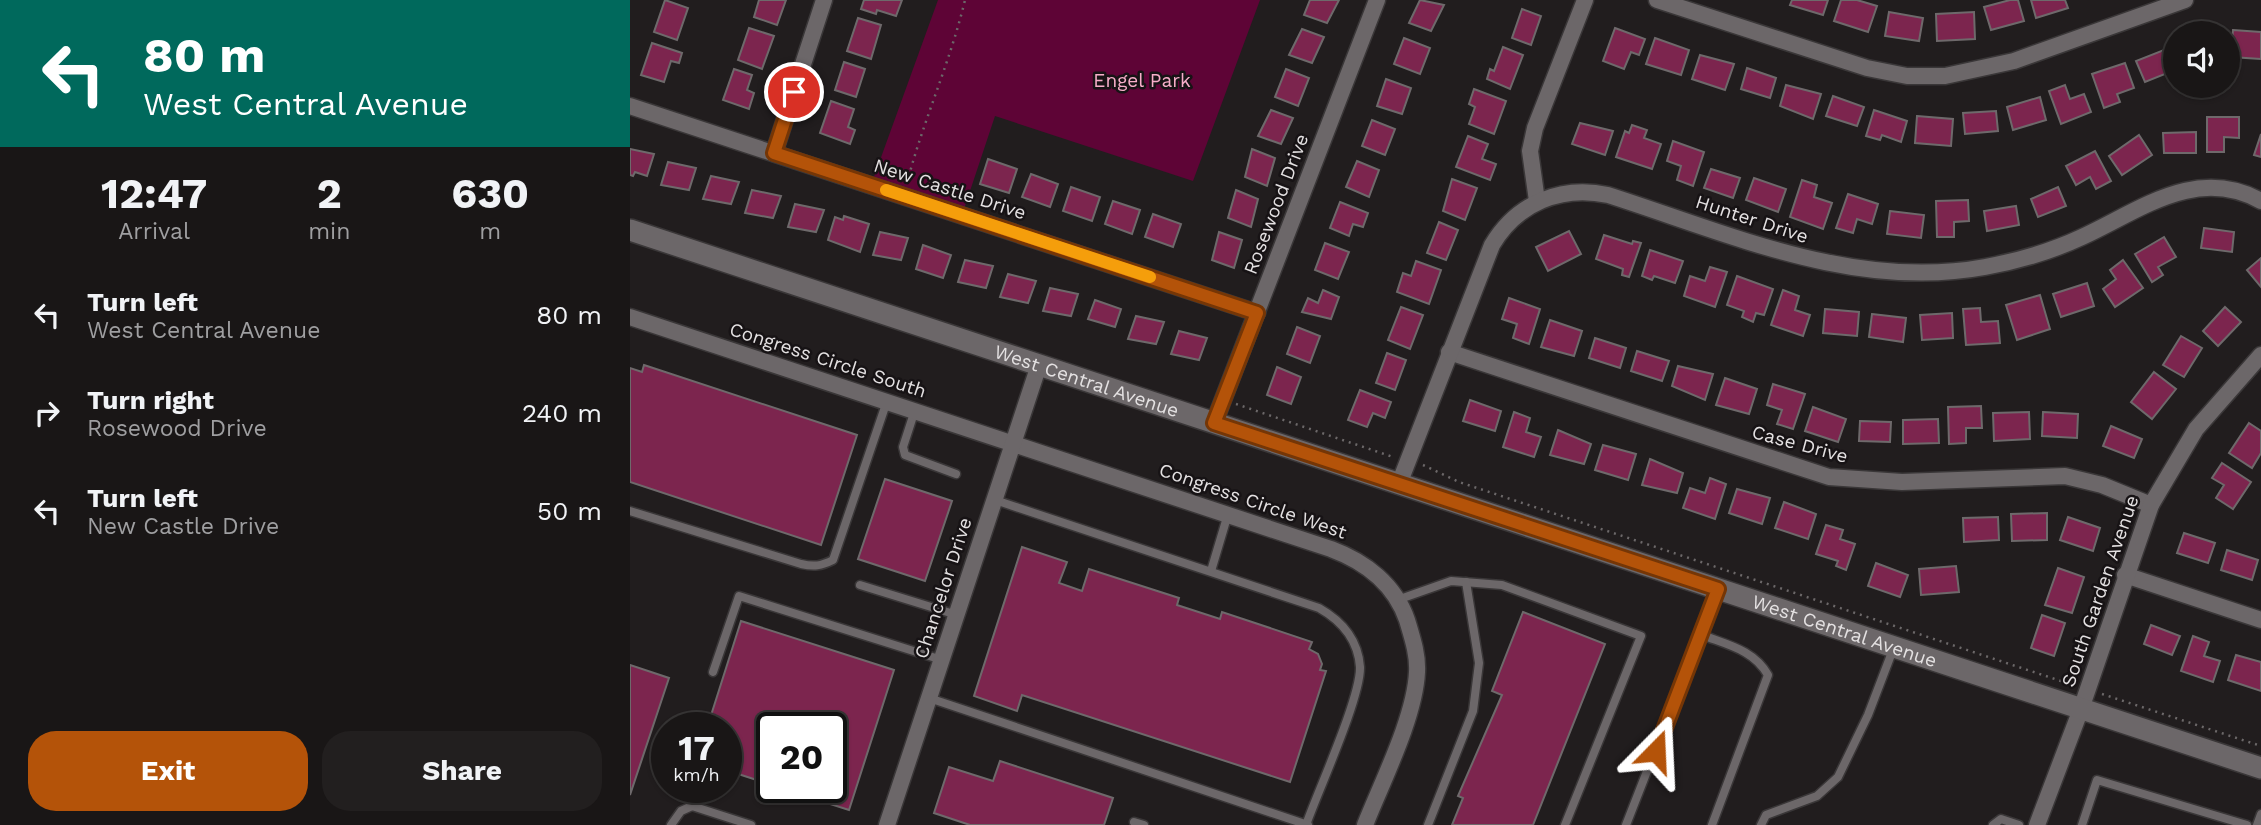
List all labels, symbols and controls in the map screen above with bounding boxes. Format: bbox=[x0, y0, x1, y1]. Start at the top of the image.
map controls bbox=[2163, 21, 2240, 98]
button: sound bbox=[2163, 21, 2240, 98]
text: 80 m bbox=[143, 26, 265, 84]
icon: left bbox=[28, 28, 119, 119]
pin bbox=[764, 62, 824, 122]
park label: Engel Park bbox=[1093, 69, 1191, 92]
icon: arrive bbox=[775, 73, 813, 111]
text: West Central Avenue bbox=[143, 85, 468, 123]
street label: Rosewood Drive bbox=[1239, 131, 1313, 277]
street label: New Castle Drive bbox=[871, 154, 1029, 224]
text: 12:47 bbox=[101, 169, 207, 218]
text: 2 bbox=[317, 169, 342, 218]
text: 630 bbox=[451, 169, 529, 218]
street label: Hunter Drive bbox=[1693, 190, 1811, 248]
text: Arrival bbox=[118, 218, 190, 245]
text: min bbox=[308, 218, 350, 245]
text: m bbox=[479, 218, 501, 245]
text: Turn left bbox=[87, 287, 198, 317]
icon: left bbox=[28, 296, 66, 334]
text: 80 m bbox=[536, 300, 602, 330]
text: West Central Avenue bbox=[87, 317, 321, 344]
street label: Congress Circle South bbox=[727, 317, 929, 403]
street label: West Central Avenue bbox=[992, 340, 1182, 422]
text: Turn right bbox=[87, 385, 214, 415]
icon: right bbox=[28, 394, 66, 432]
text: 240 m bbox=[522, 398, 602, 428]
text: Rosewood Drive bbox=[87, 415, 267, 442]
street label: Case Drive bbox=[1749, 420, 1851, 468]
street label: Congress Circle West bbox=[1156, 458, 1350, 544]
text: Turn left bbox=[87, 483, 198, 513]
icon: left bbox=[28, 492, 66, 530]
street label: South Garden Avenue bbox=[2056, 492, 2144, 690]
text: 50 m bbox=[537, 496, 602, 526]
text: New Castle Drive bbox=[87, 513, 279, 540]
street label: Chancelor Drive bbox=[909, 514, 977, 662]
street label: West Central Avenue bbox=[1749, 589, 1940, 672]
speed limit sign: 20 bbox=[756, 712, 847, 803]
position arrow bbox=[1619, 714, 1693, 788]
text: 17 bbox=[678, 727, 715, 769]
button: Exit bbox=[28, 731, 308, 811]
button: Share bbox=[322, 731, 602, 811]
text: km/h bbox=[673, 764, 720, 785]

